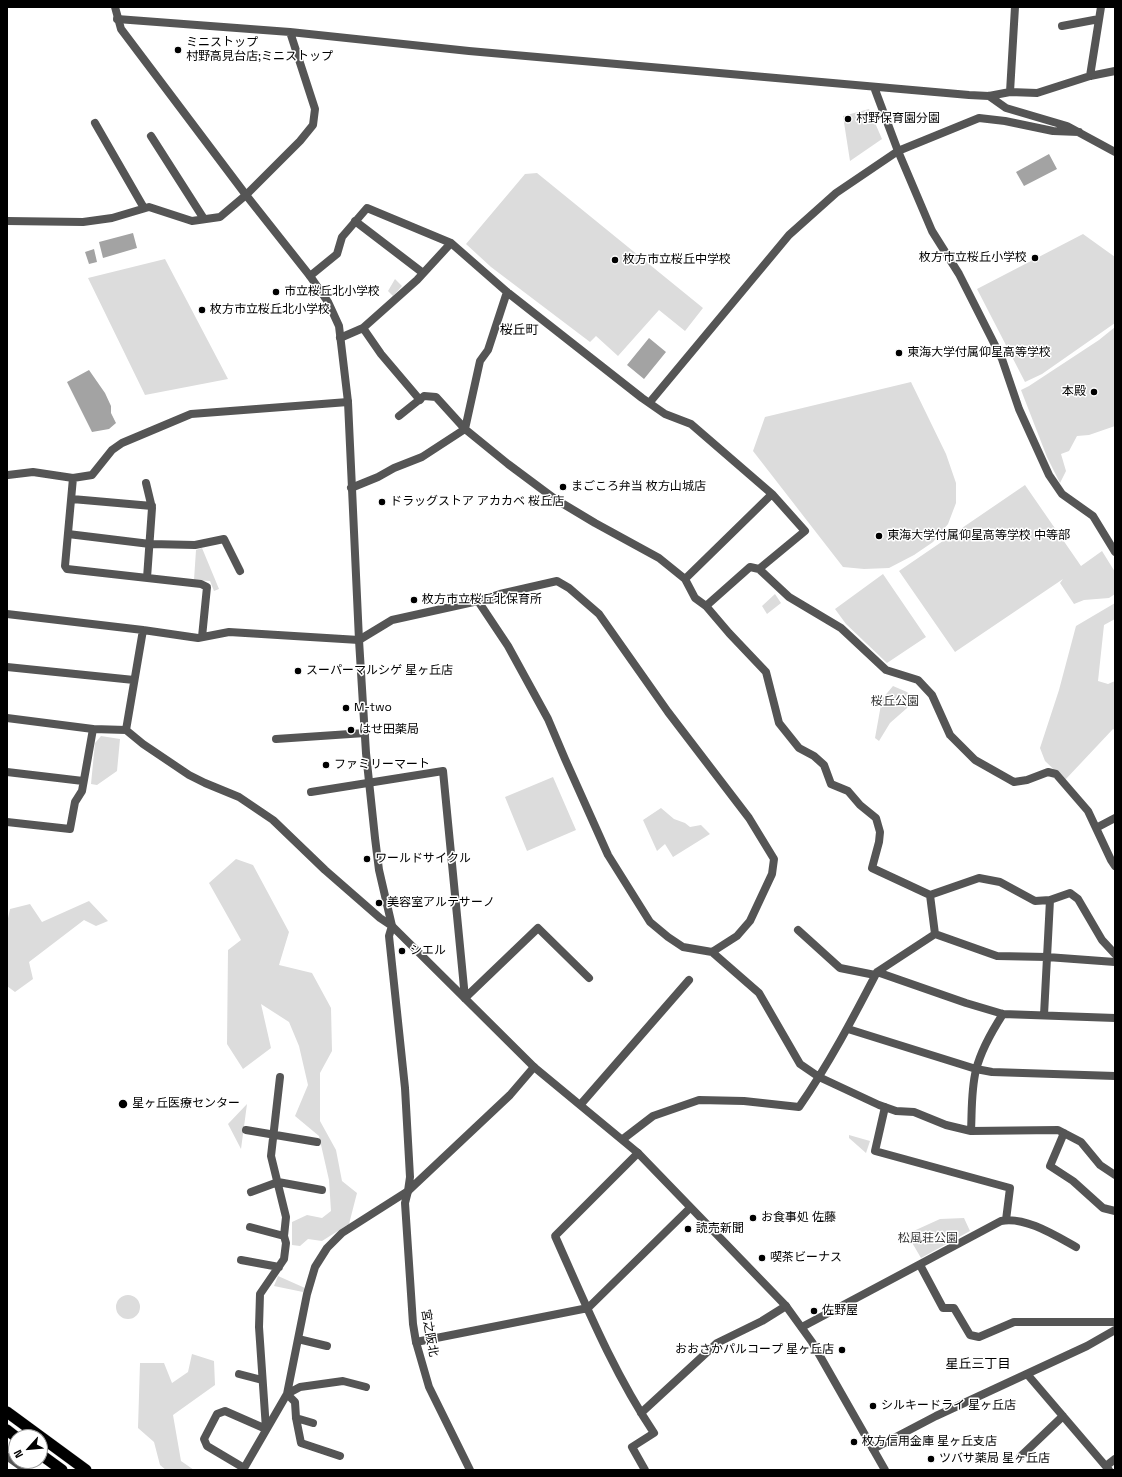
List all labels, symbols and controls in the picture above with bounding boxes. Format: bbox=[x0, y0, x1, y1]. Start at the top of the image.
place label: ミニストップ 村野高見台店;ミニストップ bbox=[186, 36, 333, 64]
marker: ミニストップ 村野高見台店;ミニストップ bbox=[173, 45, 183, 55]
place label: 村野保育園分園 bbox=[856, 112, 940, 126]
marker: 村野保育園分園 bbox=[843, 114, 853, 124]
place label: 枚方市立桜丘小学校 bbox=[919, 251, 1027, 265]
place label: 枚方市立桜丘中学校 bbox=[623, 253, 731, 267]
marker: 枚方市立桜丘小学校 bbox=[1030, 253, 1040, 263]
marker: 枚方市立桜丘中学校 bbox=[610, 255, 620, 265]
place label: 市立桜丘北小学校 bbox=[284, 285, 380, 299]
marker: 市立桜丘北小学校 bbox=[271, 287, 281, 297]
place label: 枚方市立桜丘北小学校 bbox=[210, 303, 330, 317]
marker: 枚方市立桜丘北小学校 bbox=[197, 305, 207, 315]
district label: 桜丘町 bbox=[500, 322, 538, 338]
place label: 東海大学付属仰星高等学校 bbox=[907, 346, 1051, 360]
marker: 東海大学付属仰星高等学校 bbox=[894, 348, 904, 358]
place label: 本殿 bbox=[1062, 385, 1086, 399]
marker: 本殿 bbox=[1089, 387, 1099, 397]
place label: まごころ弁当 枚方山城店 bbox=[571, 480, 706, 494]
marker: まごころ弁当 枚方山城店 bbox=[558, 482, 568, 492]
place label: ドラッグストア アカカベ 桜丘店 bbox=[390, 495, 564, 509]
marker: ドラッグストア アカカベ 桜丘店 bbox=[377, 497, 387, 507]
place label: 東海大学付属仰星高等学校 中等部 bbox=[887, 529, 1070, 543]
marker: 東海大学付属仰星高等学校 中等部 bbox=[874, 531, 884, 541]
place label: 枚方市立桜丘北保育所 bbox=[422, 593, 542, 607]
marker: 枚方市立桜丘北保育所 bbox=[409, 595, 419, 605]
place label: スーパーマルシゲ 星ヶ丘店 bbox=[306, 664, 453, 678]
marker: スーパーマルシゲ 星ヶ丘店 bbox=[293, 666, 303, 676]
park label: 桜丘公園 bbox=[871, 695, 919, 709]
place label: M-two bbox=[354, 701, 392, 715]
marker: M-two bbox=[341, 703, 351, 713]
place label: はせ田薬局 bbox=[359, 723, 419, 737]
marker: はせ田薬局 bbox=[346, 725, 356, 735]
place label: ファミリーマート bbox=[334, 758, 430, 772]
marker: ファミリーマート bbox=[321, 760, 331, 770]
place label: ワールドサイクル bbox=[375, 852, 471, 866]
marker: ワールドサイクル bbox=[362, 854, 372, 864]
place label: 美容室アルテサーノ bbox=[387, 896, 495, 910]
marker: 美容室アルテサーノ bbox=[374, 898, 384, 908]
place label: シエル bbox=[410, 944, 446, 958]
marker: シエル bbox=[397, 946, 407, 956]
place label: 星ヶ丘医療センター bbox=[132, 1097, 240, 1111]
marker: 星ヶ丘医療センター bbox=[117, 1098, 129, 1110]
place label: お食事処 佐藤 bbox=[761, 1211, 836, 1225]
marker: お食事処 佐藤 bbox=[748, 1213, 758, 1223]
place label: 読売新聞 bbox=[696, 1222, 744, 1236]
marker: 読売新聞 bbox=[683, 1224, 693, 1234]
park label: 松風荘公園 bbox=[898, 1232, 958, 1246]
place label: 喫茶ビーナス bbox=[770, 1251, 842, 1265]
marker: 喫茶ビーナス bbox=[757, 1253, 767, 1263]
place label: 佐野屋 bbox=[822, 1304, 858, 1318]
marker: 佐野屋 bbox=[809, 1306, 819, 1316]
street label: 宮之阪北 bbox=[418, 1308, 440, 1358]
place label: おおさかパルコープ 星ヶ丘店 bbox=[675, 1343, 834, 1357]
marker: おおさかパルコープ 星ヶ丘店 bbox=[837, 1345, 847, 1355]
district label: 星丘三丁目 bbox=[946, 1356, 1010, 1372]
place label: シルキードライ 星ヶ丘店 bbox=[881, 1399, 1016, 1413]
marker: シルキードライ 星ヶ丘店 bbox=[868, 1401, 878, 1411]
north arrow bbox=[8, 1429, 48, 1469]
place label: 枚方信用金庫 星ヶ丘支店 bbox=[862, 1435, 997, 1449]
marker: 枚方信用金庫 星ヶ丘支店 bbox=[849, 1437, 859, 1447]
text: N bbox=[10, 1448, 26, 1460]
place label: ツバサ薬局 星ヶ丘店 bbox=[939, 1452, 1050, 1466]
marker: ツバサ薬局 星ヶ丘店 bbox=[926, 1454, 936, 1464]

